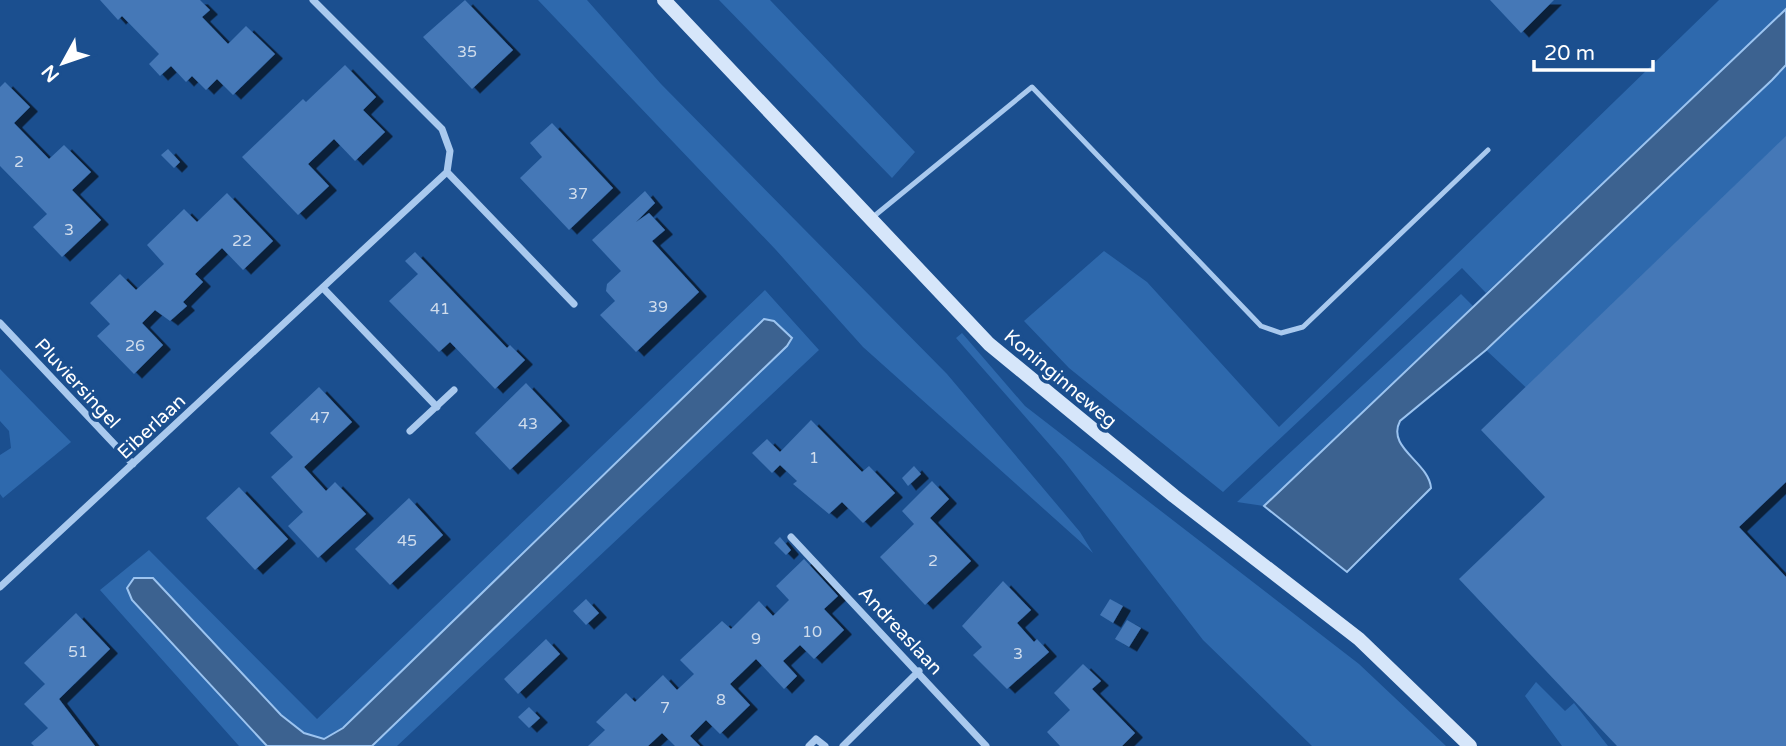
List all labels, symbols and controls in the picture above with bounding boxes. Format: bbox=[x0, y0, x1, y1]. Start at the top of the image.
north arrow bbox=[28, 28, 98, 98]
scale bar bbox=[1534, 28, 1653, 72]
text: 20 m bbox=[1544, 41, 1595, 66]
house number: 35 bbox=[457, 42, 477, 62]
text: N bbox=[37, 60, 64, 86]
house number: 2 bbox=[14, 152, 24, 172]
house number: 37 bbox=[568, 184, 588, 204]
house number: 3 bbox=[64, 220, 74, 240]
house number: 22 bbox=[232, 231, 252, 251]
house number: 39 bbox=[648, 297, 668, 317]
house number: 41 bbox=[430, 299, 450, 319]
street label: Koninginneweg bbox=[1000, 325, 1121, 432]
street label: Pluviersingel bbox=[30, 334, 124, 433]
house number: 26 bbox=[125, 336, 145, 356]
street label: Eiberlaan bbox=[113, 390, 190, 464]
house number: 47 bbox=[310, 408, 330, 428]
house number: 43 bbox=[518, 414, 538, 434]
house number: 1 bbox=[809, 448, 819, 468]
house number: 45 bbox=[397, 531, 417, 551]
house number: 2 bbox=[928, 551, 938, 571]
street label: Andreaslaan bbox=[854, 582, 947, 679]
house number: 10 bbox=[802, 622, 822, 642]
house number: 9 bbox=[751, 629, 761, 649]
house number: 51 bbox=[68, 642, 88, 662]
house number: 3 bbox=[1013, 644, 1023, 664]
house number: 8 bbox=[716, 690, 726, 710]
house number: 7 bbox=[660, 698, 670, 718]

